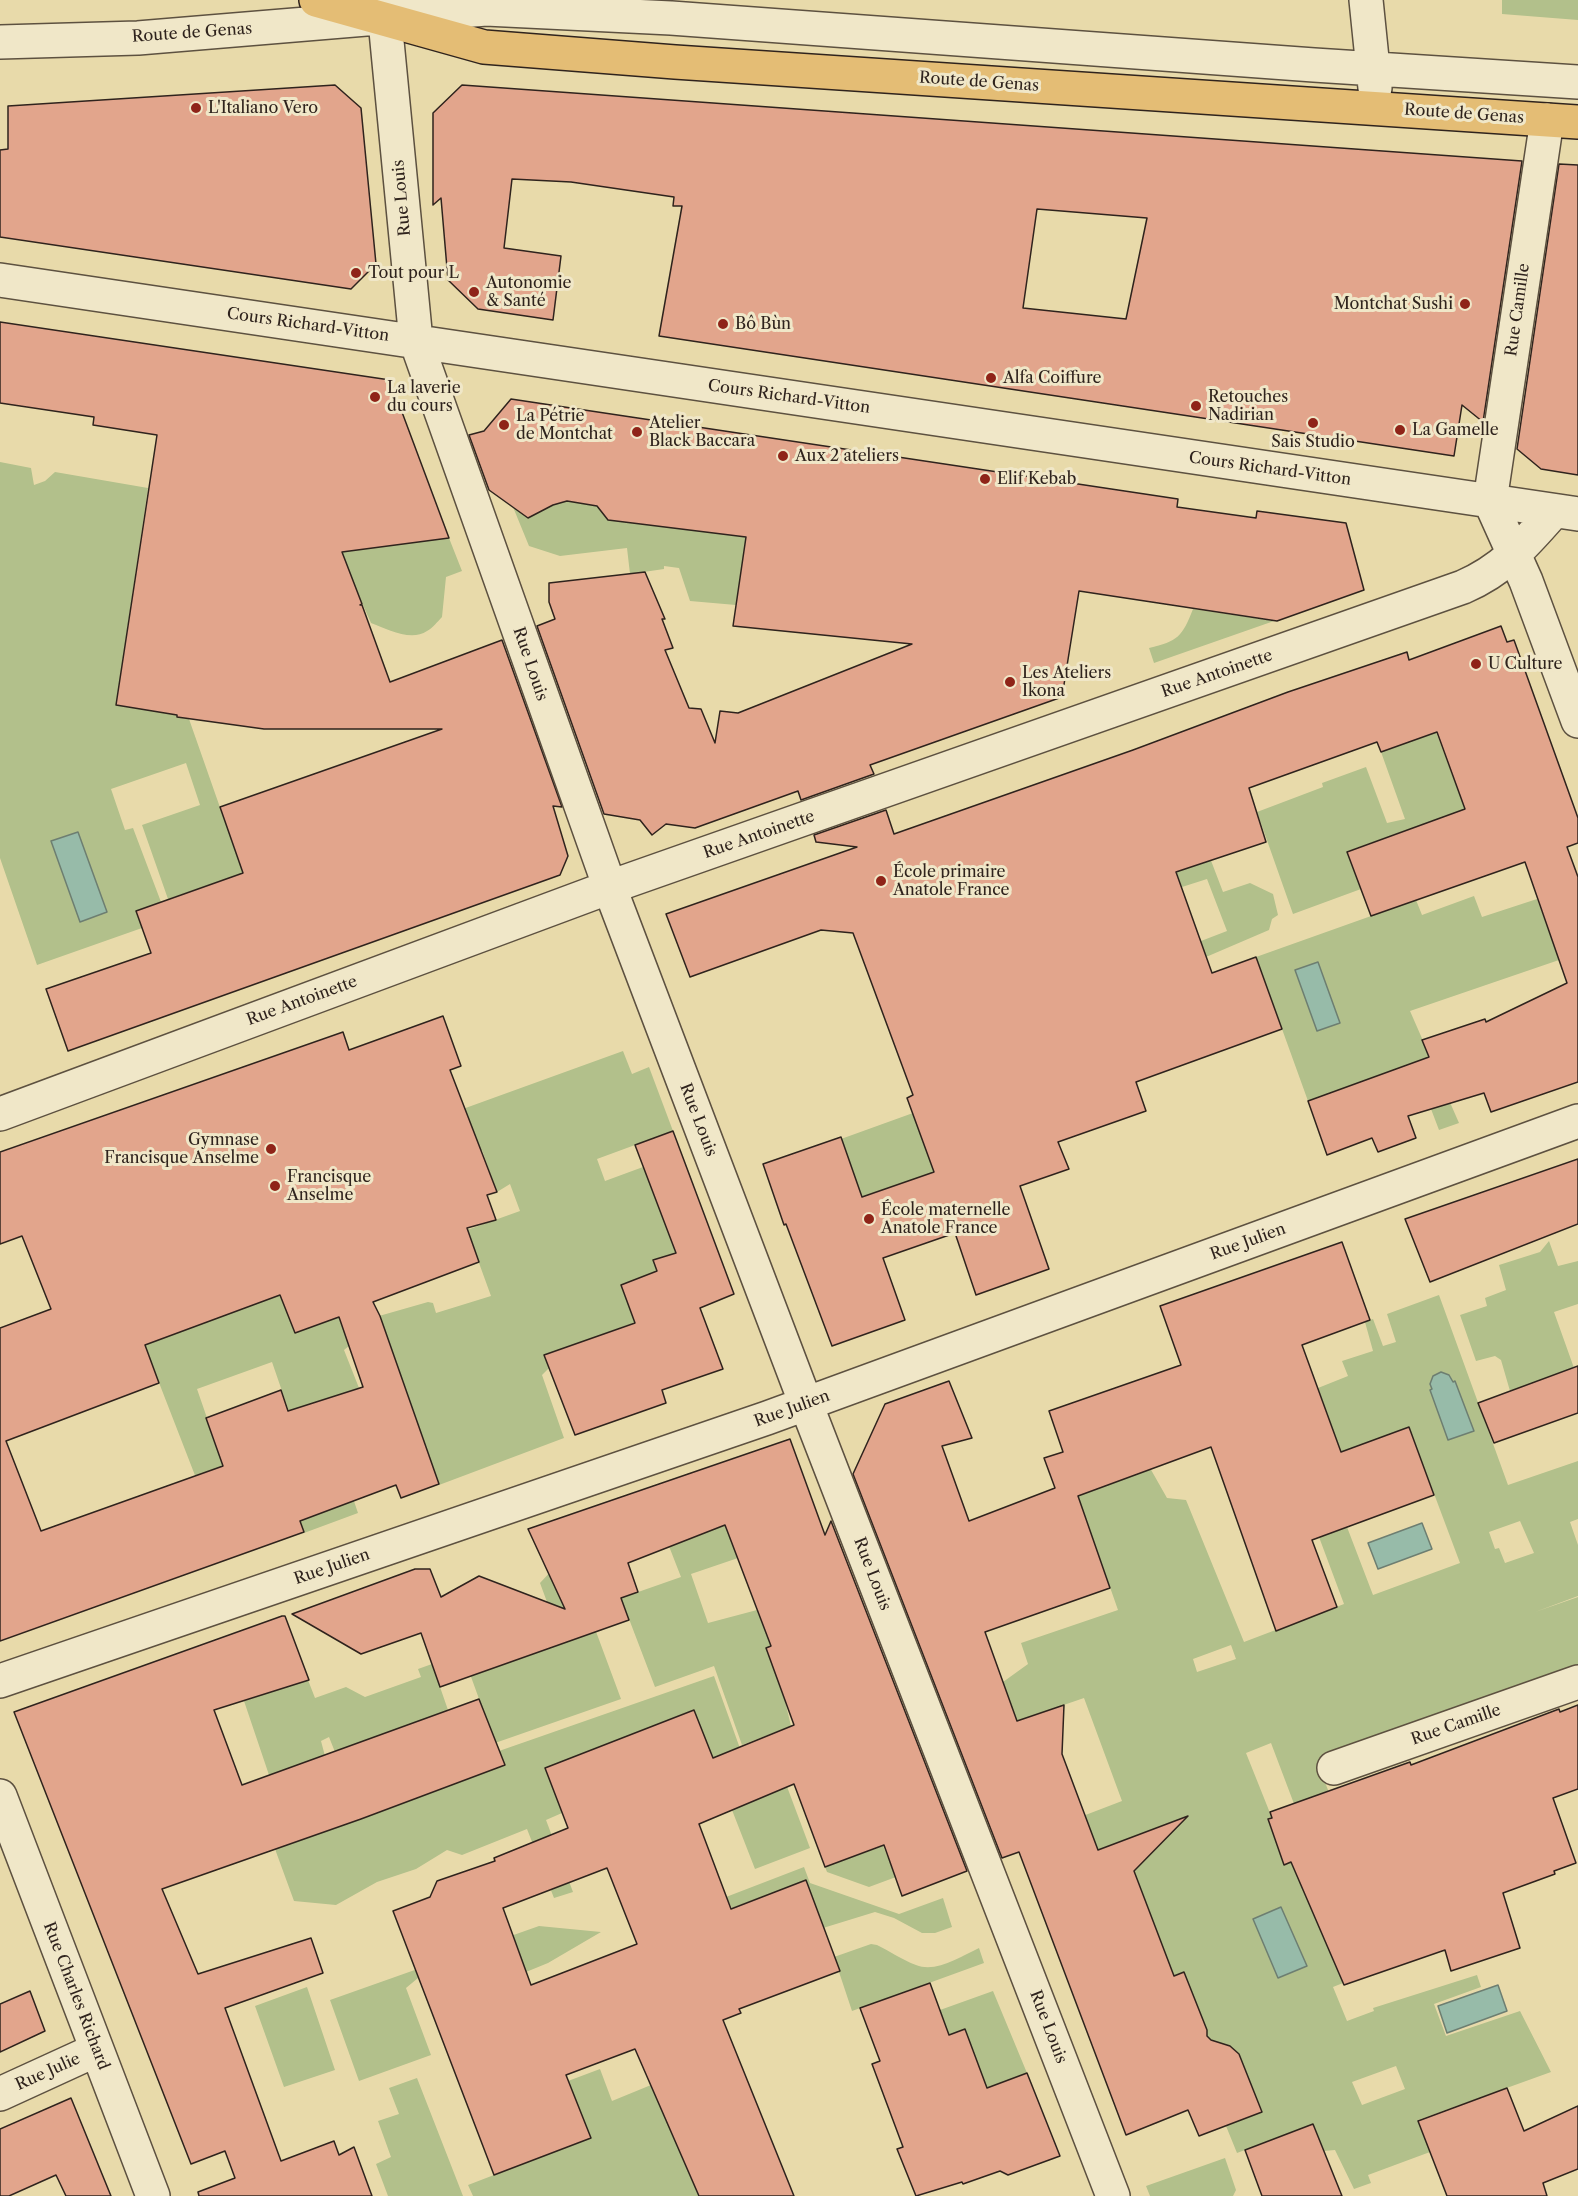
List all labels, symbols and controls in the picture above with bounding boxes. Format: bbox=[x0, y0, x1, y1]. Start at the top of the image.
street label: Route de Genas bbox=[131, 19, 253, 47]
street label: Route de Genas bbox=[918, 68, 1040, 96]
place label: L'Italiano Vero bbox=[208, 98, 318, 118]
street label: Route de Genas bbox=[1403, 100, 1525, 128]
marker: L'Italiano Vero bbox=[189, 101, 203, 115]
street label: Rue Louis bbox=[389, 159, 415, 237]
street label: Rue Camille bbox=[1502, 262, 1534, 358]
place label: Tout pour L bbox=[368, 263, 459, 283]
marker: Tout pour L bbox=[349, 266, 363, 280]
place label: Autonomie & Santé bbox=[486, 273, 571, 311]
marker: Autonomie & Santé bbox=[467, 285, 481, 299]
place label: Montchat Sushi bbox=[1334, 294, 1453, 314]
marker: Montchat Sushi bbox=[1458, 297, 1472, 311]
street label: Cours Richard-Vitton bbox=[226, 304, 390, 346]
place label: Bô Bùn bbox=[735, 314, 791, 334]
marker: Bô Bùn bbox=[716, 317, 730, 331]
place label: Alfa Coiffure bbox=[1003, 368, 1101, 388]
marker: Alfa Coiffure bbox=[984, 371, 998, 385]
street label: Cours Richard-Vitton bbox=[707, 376, 871, 418]
place label: La laverie du cours bbox=[387, 378, 461, 416]
place label: Retouches Nadirian bbox=[1208, 387, 1288, 425]
marker: La laverie du cours bbox=[368, 390, 382, 404]
marker: Retouches Nadirian bbox=[1189, 399, 1203, 413]
place label: La Pétrie de Montchat bbox=[516, 406, 613, 444]
place label: Atelier Black Baccara bbox=[649, 413, 755, 451]
marker: Sais Studio bbox=[1306, 416, 1320, 430]
marker: La Pétrie de Montchat bbox=[497, 418, 511, 432]
place label: La Gamelle bbox=[1412, 420, 1499, 440]
marker: La Gamelle bbox=[1393, 423, 1407, 437]
marker: Atelier Black Baccara bbox=[630, 425, 644, 439]
place label: Sais Studio bbox=[1271, 432, 1355, 452]
place label: Aux 2 ateliers bbox=[795, 446, 899, 466]
street label: Cours Richard-Vitton bbox=[1188, 448, 1352, 490]
marker: Aux 2 ateliers bbox=[776, 449, 790, 463]
place label: Elif Kebab bbox=[997, 469, 1076, 489]
marker: Elif Kebab bbox=[978, 472, 992, 486]
street label: Rue Louis bbox=[508, 625, 552, 703]
street label: Rue Antoinette bbox=[1159, 646, 1275, 702]
place label: U Culture bbox=[1488, 654, 1563, 674]
marker: U Culture bbox=[1469, 657, 1483, 671]
place label: Les Ateliers Ikona bbox=[1022, 663, 1111, 701]
marker: Les Ateliers Ikona bbox=[1003, 675, 1017, 689]
street label: Rue Antoinette bbox=[701, 807, 817, 863]
place label: École primaire Anatole France bbox=[893, 862, 1010, 900]
marker: École primaire Anatole France bbox=[874, 874, 888, 888]
street label: Rue Antoinette bbox=[244, 972, 360, 1030]
street label: Rue Louis bbox=[675, 1081, 721, 1159]
place label: Gymnase Francisque Anselme bbox=[104, 1130, 259, 1168]
marker: Gymnase Francisque Anselme bbox=[264, 1142, 278, 1156]
place label: Francisque Anselme bbox=[287, 1167, 371, 1205]
marker: Francisque Anselme bbox=[268, 1179, 282, 1193]
place label: École maternelle Anatole France bbox=[881, 1200, 1010, 1238]
marker: École maternelle Anatole France bbox=[862, 1212, 876, 1226]
street label: Rue Julien bbox=[1208, 1220, 1288, 1264]
street label: Rue Julien bbox=[752, 1387, 832, 1431]
street label: Rue Louis bbox=[849, 1535, 895, 1613]
street label: Rue Julien bbox=[292, 1545, 372, 1589]
street label: Rue Camille bbox=[1409, 1701, 1503, 1749]
street label: Rue Charles Richard bbox=[39, 1919, 113, 2073]
street label: Rue Louis bbox=[1025, 1988, 1071, 2066]
street label: Rue Julie bbox=[13, 2049, 83, 2095]

